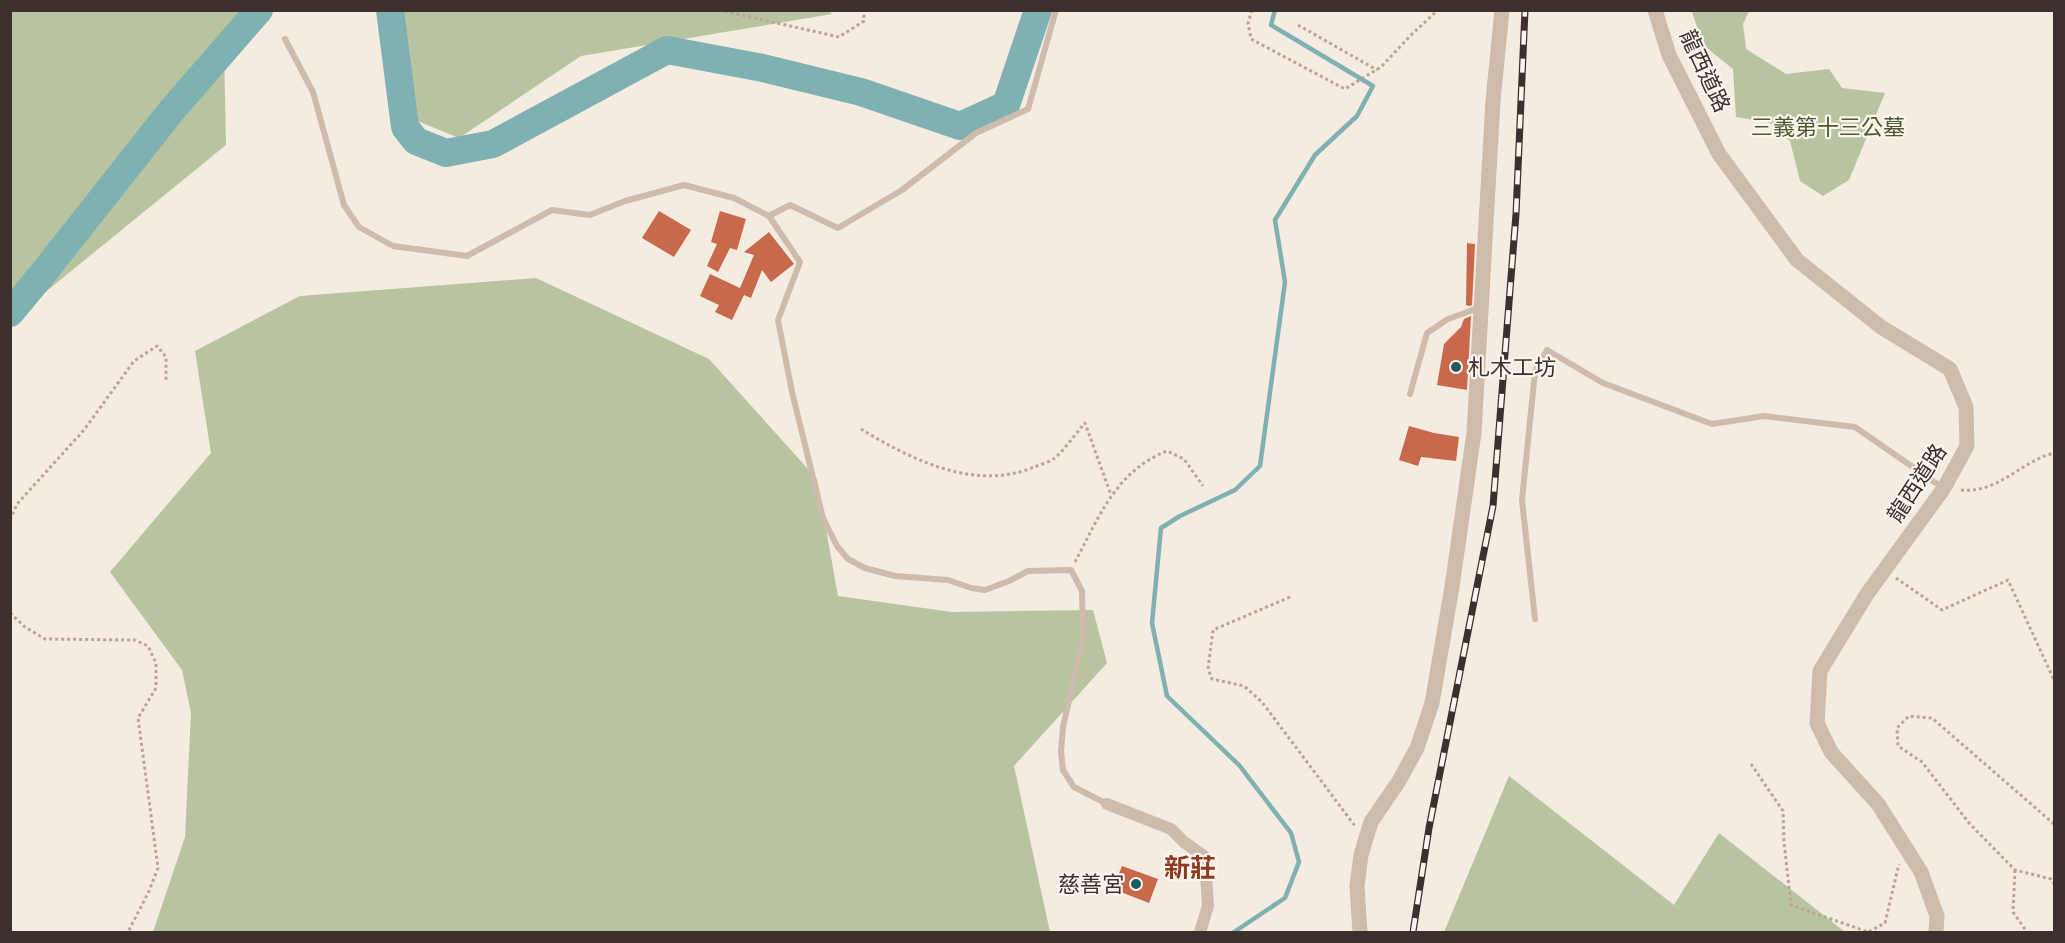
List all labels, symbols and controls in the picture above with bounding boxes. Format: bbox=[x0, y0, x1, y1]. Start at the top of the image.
street label: 龍西道路 bbox=[1674, 25, 1736, 117]
park label: 三義第十三公墓 bbox=[1751, 114, 1905, 141]
place label: 札木工坊 bbox=[1468, 354, 1556, 381]
marker: 札木工坊 bbox=[1449, 360, 1463, 374]
street label: 龍西道路 bbox=[1882, 439, 1952, 527]
district label: 新莊 bbox=[1164, 852, 1216, 884]
place label: 慈善宮 bbox=[1058, 871, 1124, 898]
marker: 慈善宮 bbox=[1129, 877, 1143, 891]

